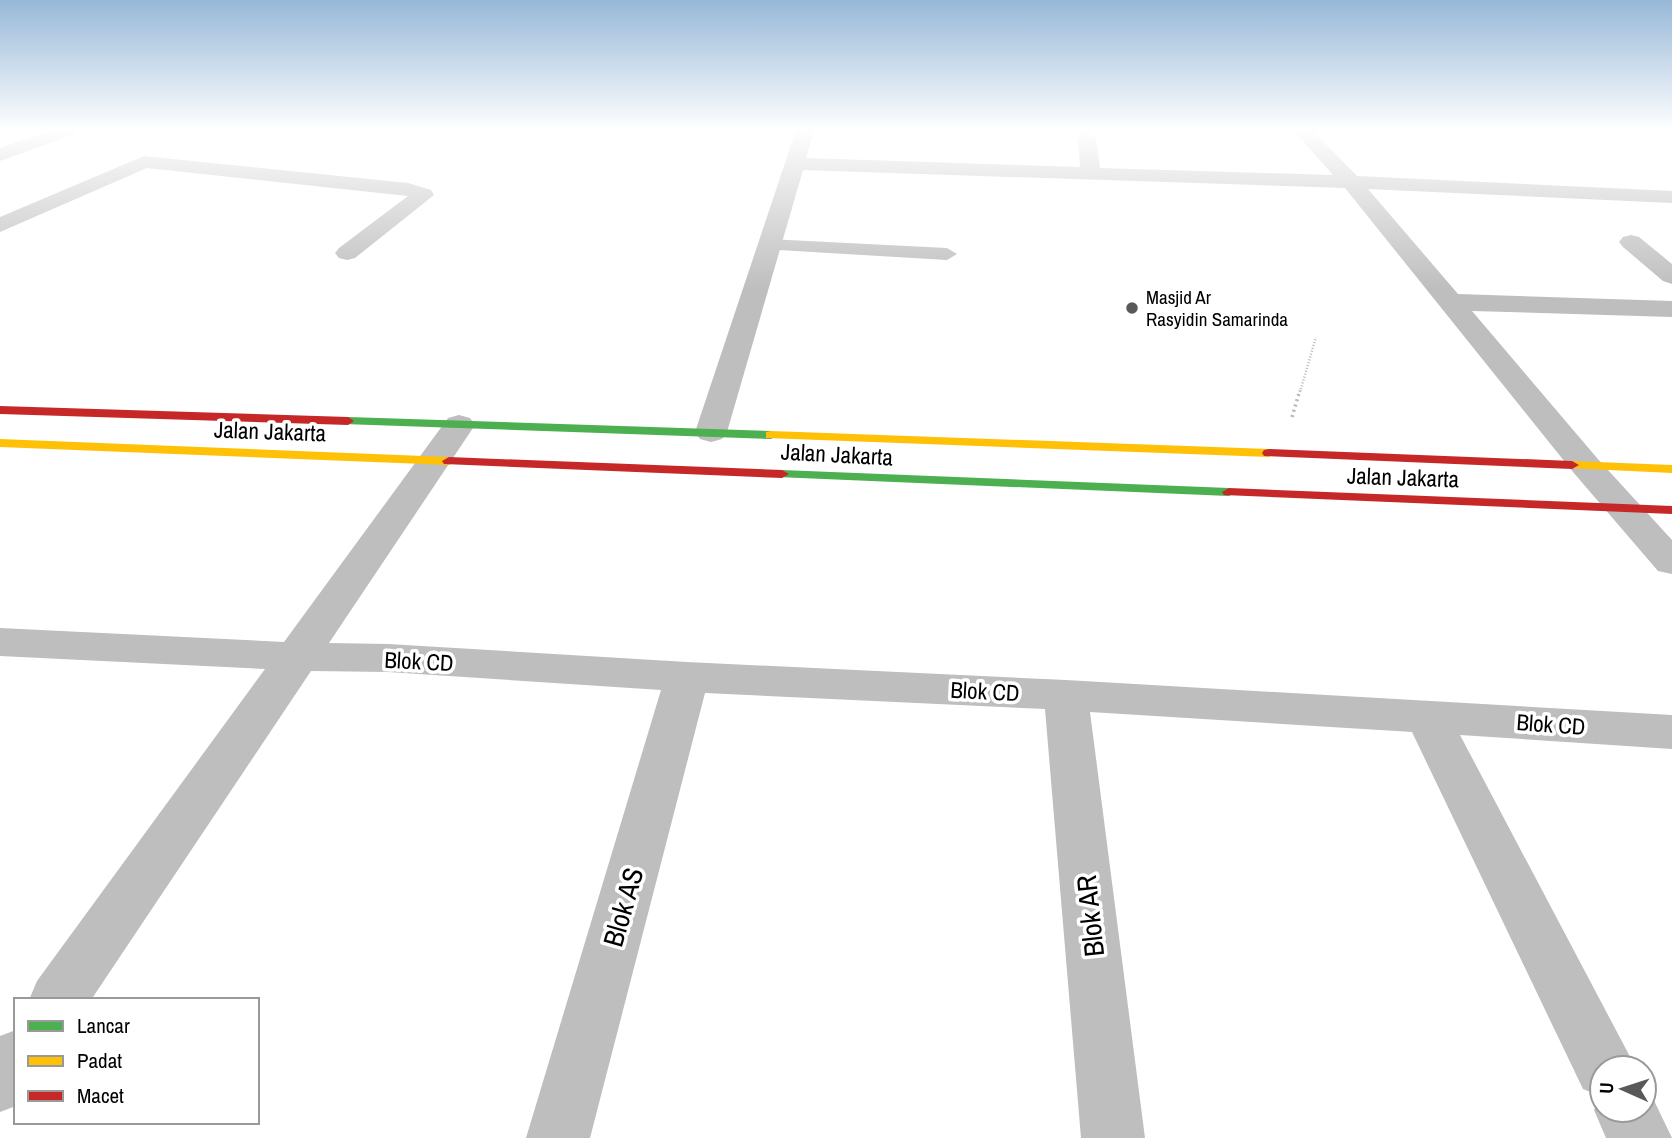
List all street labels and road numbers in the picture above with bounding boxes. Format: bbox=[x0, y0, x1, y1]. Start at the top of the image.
street label: Jalan Jakarta bbox=[213, 414, 327, 448]
street label: Jalan Jakarta bbox=[780, 436, 894, 472]
street label: Jalan Jakarta bbox=[1346, 460, 1460, 494]
street label: Blok CD bbox=[384, 644, 454, 678]
street label: Blok CD bbox=[950, 674, 1020, 708]
street label: Blok CD bbox=[1515, 706, 1587, 742]
street label: Blok AS bbox=[594, 863, 652, 951]
street label: Blok AR bbox=[1067, 873, 1113, 959]

